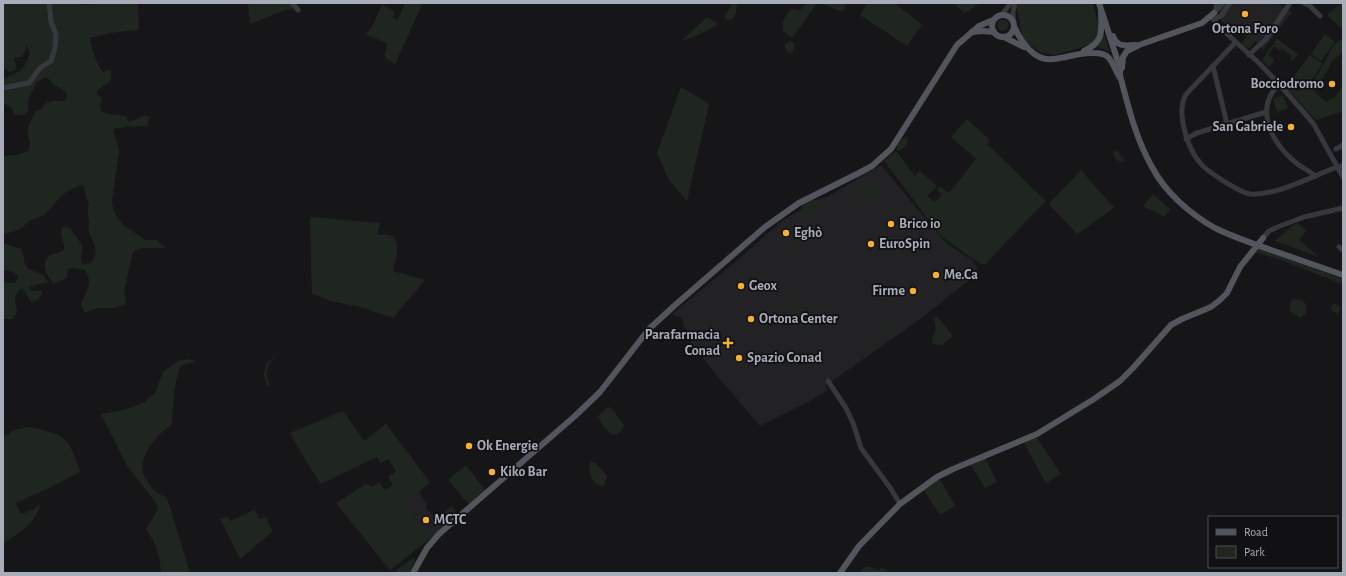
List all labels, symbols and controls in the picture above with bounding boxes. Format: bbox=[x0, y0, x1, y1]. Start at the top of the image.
marker: Ortona Foro bbox=[1240, 9, 1250, 19]
place label: Ortona Foro bbox=[1212, 22, 1278, 36]
place label: Bocciodromo bbox=[1250, 77, 1324, 91]
marker: Bocciodromo bbox=[1327, 79, 1337, 89]
place label: San Gabriele bbox=[1213, 120, 1283, 134]
marker: San Gabriele bbox=[1286, 122, 1296, 132]
place label: Brico io bbox=[899, 217, 941, 231]
marker: Brico io bbox=[886, 219, 896, 229]
place label: Eghò bbox=[794, 226, 822, 240]
marker: Eghò bbox=[781, 228, 791, 238]
place label: EuroSpin bbox=[879, 237, 930, 251]
marker: EuroSpin bbox=[866, 239, 876, 249]
place label: Me.Ca bbox=[944, 268, 978, 282]
marker: Me.Ca bbox=[931, 270, 941, 280]
place label: Geox bbox=[749, 279, 777, 293]
marker: Geox bbox=[736, 281, 746, 291]
place label: Firme bbox=[872, 284, 905, 298]
marker: Firme bbox=[908, 286, 918, 296]
place label: Ortona Center bbox=[759, 312, 838, 326]
marker: Ortona Center bbox=[746, 314, 756, 324]
place label: Parafarmacia Conad bbox=[645, 328, 721, 358]
marker: Parafarmacia Conad bbox=[723, 338, 733, 348]
place label: Spazio Conad bbox=[747, 351, 823, 365]
marker: Spazio Conad bbox=[734, 353, 744, 363]
place label: Ok Energie bbox=[477, 439, 539, 453]
marker: Ok Energie bbox=[464, 441, 474, 451]
place label: Kiko Bar bbox=[500, 465, 547, 479]
marker: Kiko Bar bbox=[487, 467, 497, 477]
place label: MCTC bbox=[434, 513, 467, 527]
marker: MCTC bbox=[421, 515, 431, 525]
legend bbox=[1208, 516, 1338, 568]
text: Road bbox=[1244, 526, 1268, 538]
text: Park bbox=[1244, 546, 1265, 558]

